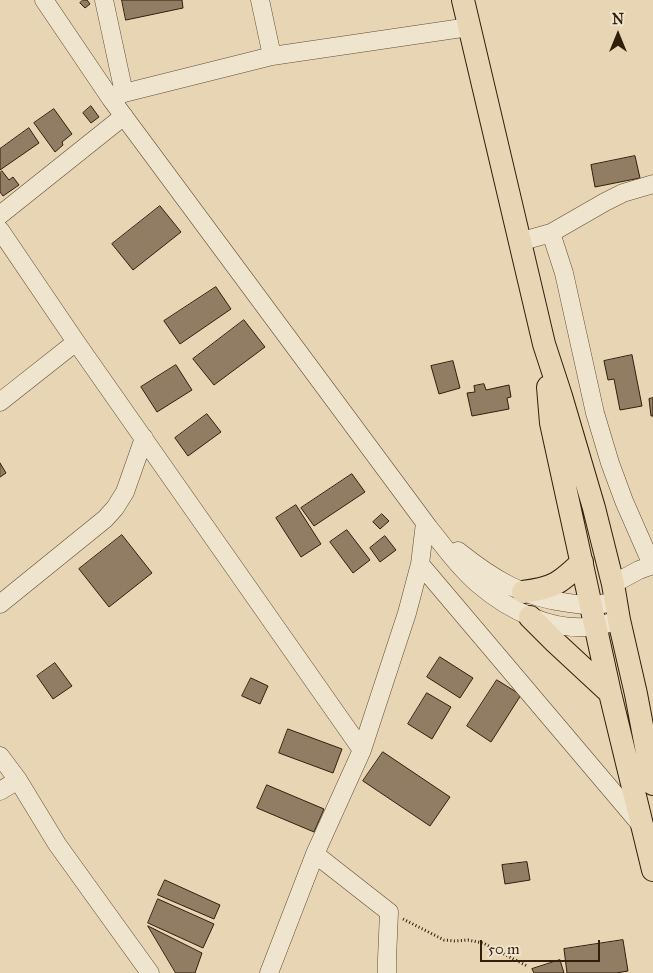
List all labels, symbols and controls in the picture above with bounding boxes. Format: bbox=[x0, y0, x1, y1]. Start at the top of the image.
north arrow bbox=[593, 10, 643, 60]
text: N bbox=[612, 11, 624, 28]
scale bar bbox=[483, 930, 603, 962]
text: 50 m bbox=[488, 940, 520, 958]

